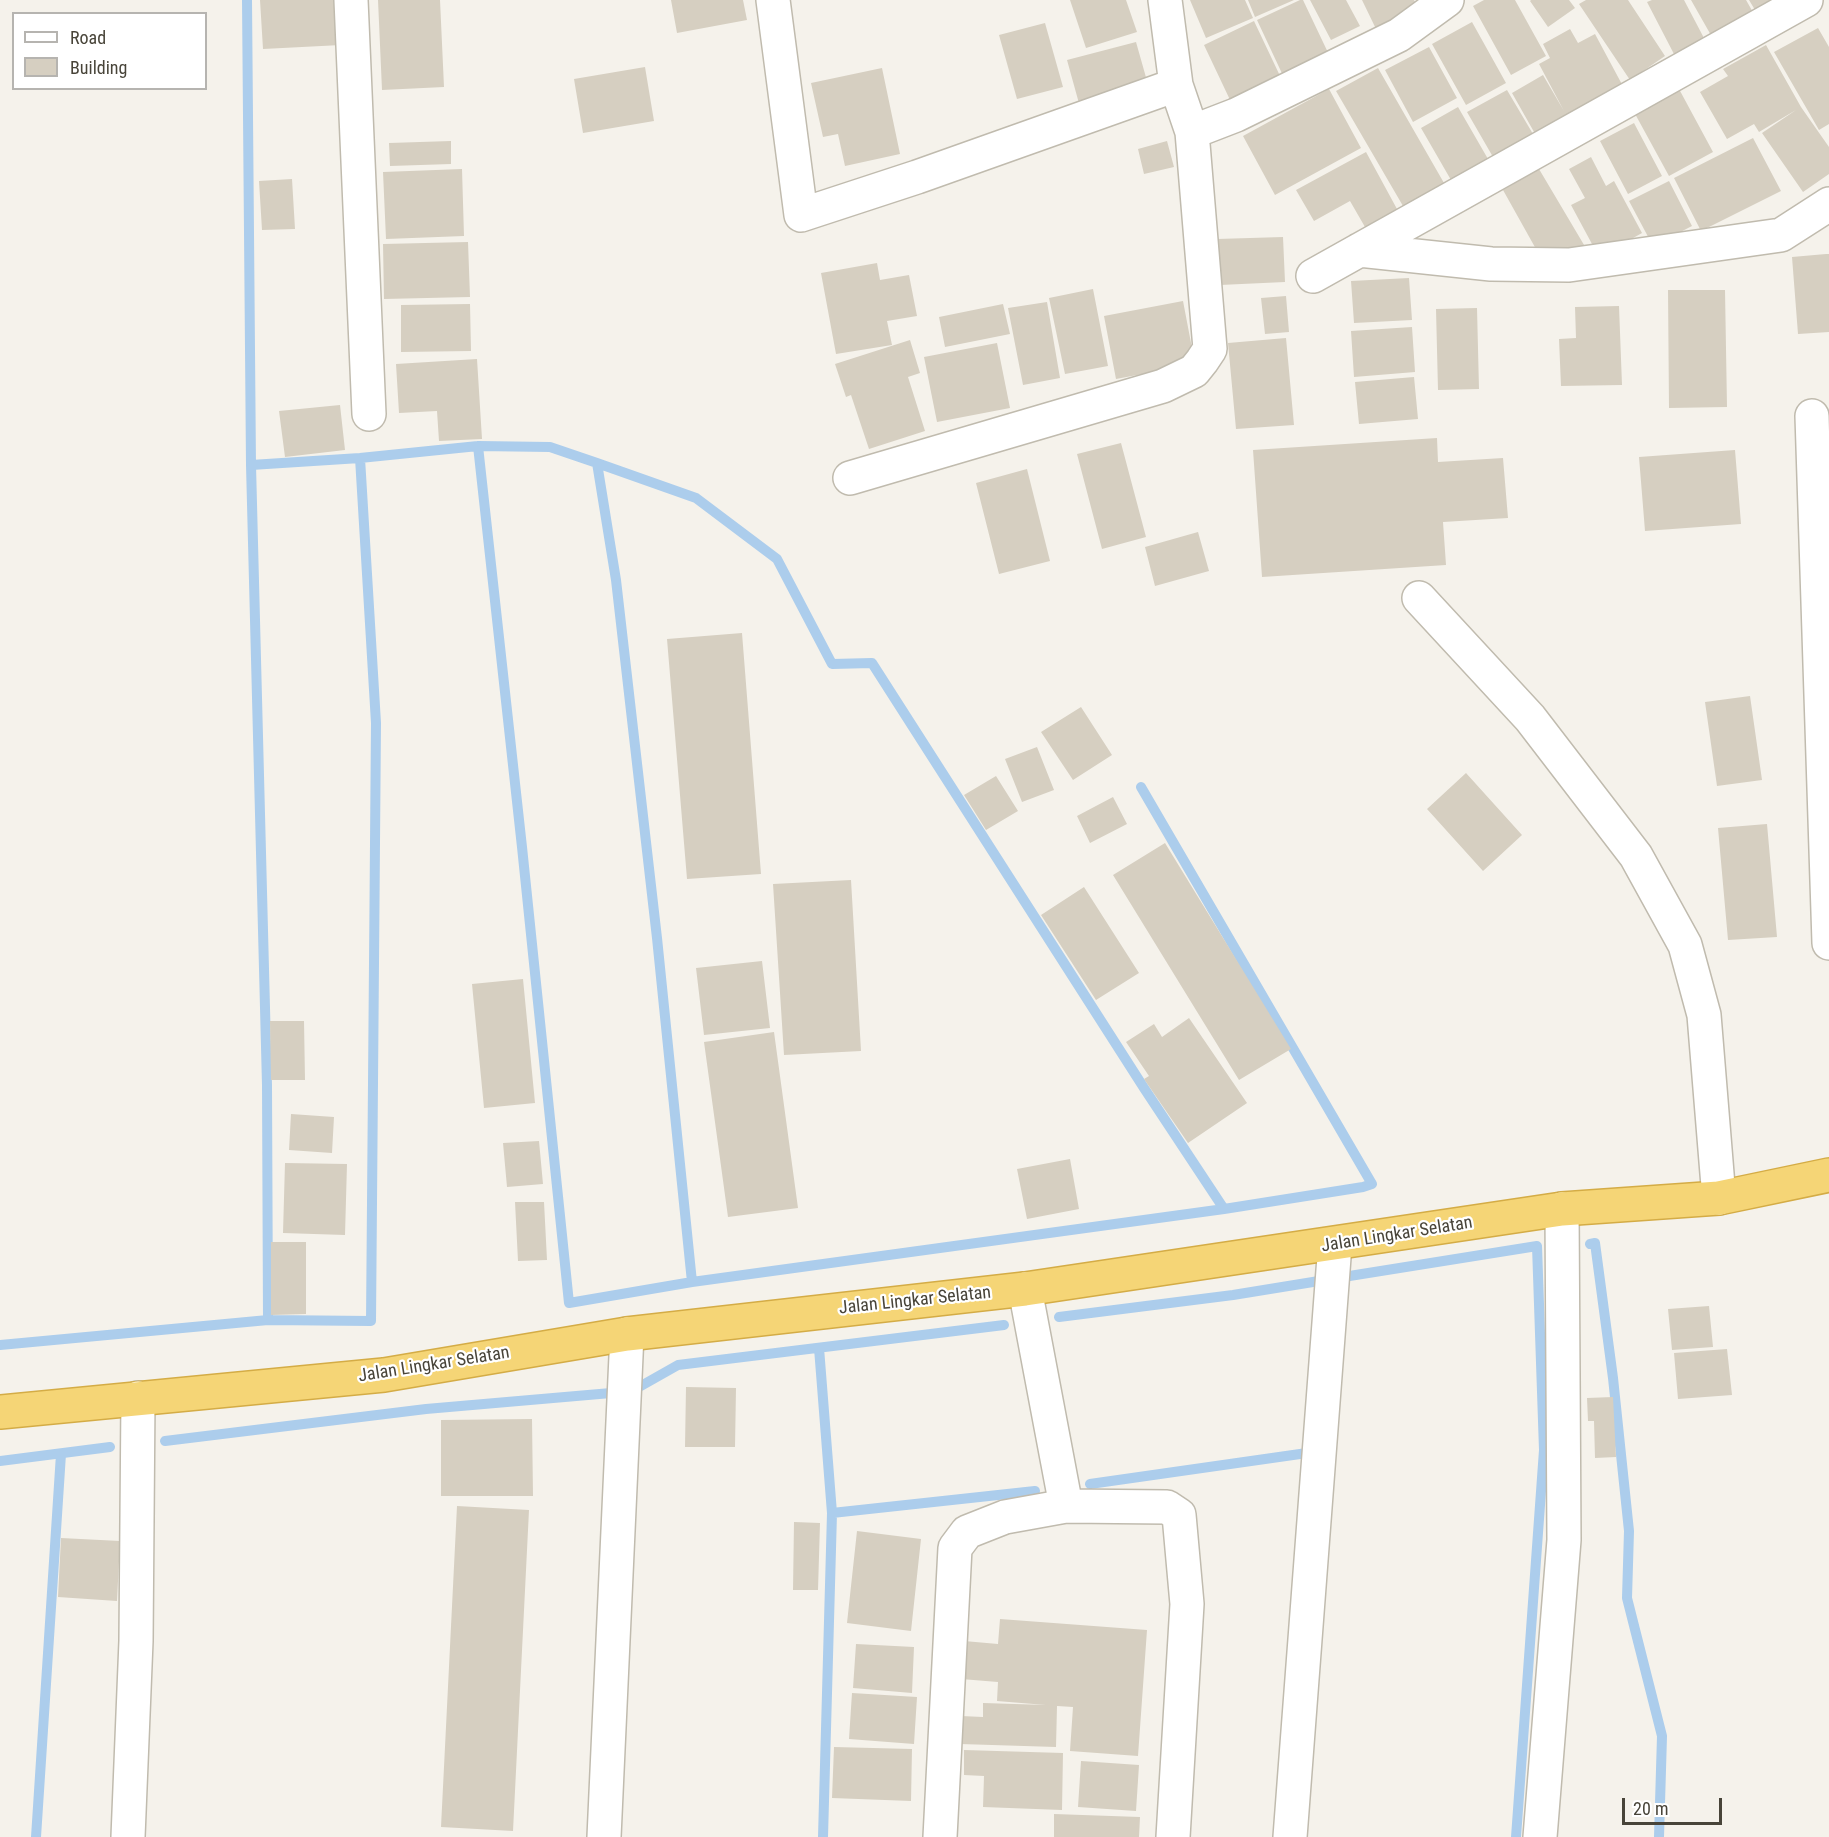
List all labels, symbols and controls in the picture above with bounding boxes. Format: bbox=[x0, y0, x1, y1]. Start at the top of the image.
legend bbox=[12, 12, 207, 90]
text: Road bbox=[70, 27, 106, 48]
text: Building bbox=[70, 57, 127, 78]
street label: Jalan Lingkar Selatan bbox=[1320, 1212, 1474, 1258]
street label: Jalan Lingkar Selatan bbox=[838, 1282, 992, 1320]
street label: Jalan Lingkar Selatan bbox=[357, 1342, 511, 1388]
scale bar bbox=[1625, 1786, 1726, 1824]
text: 20 m bbox=[1633, 1798, 1668, 1819]

